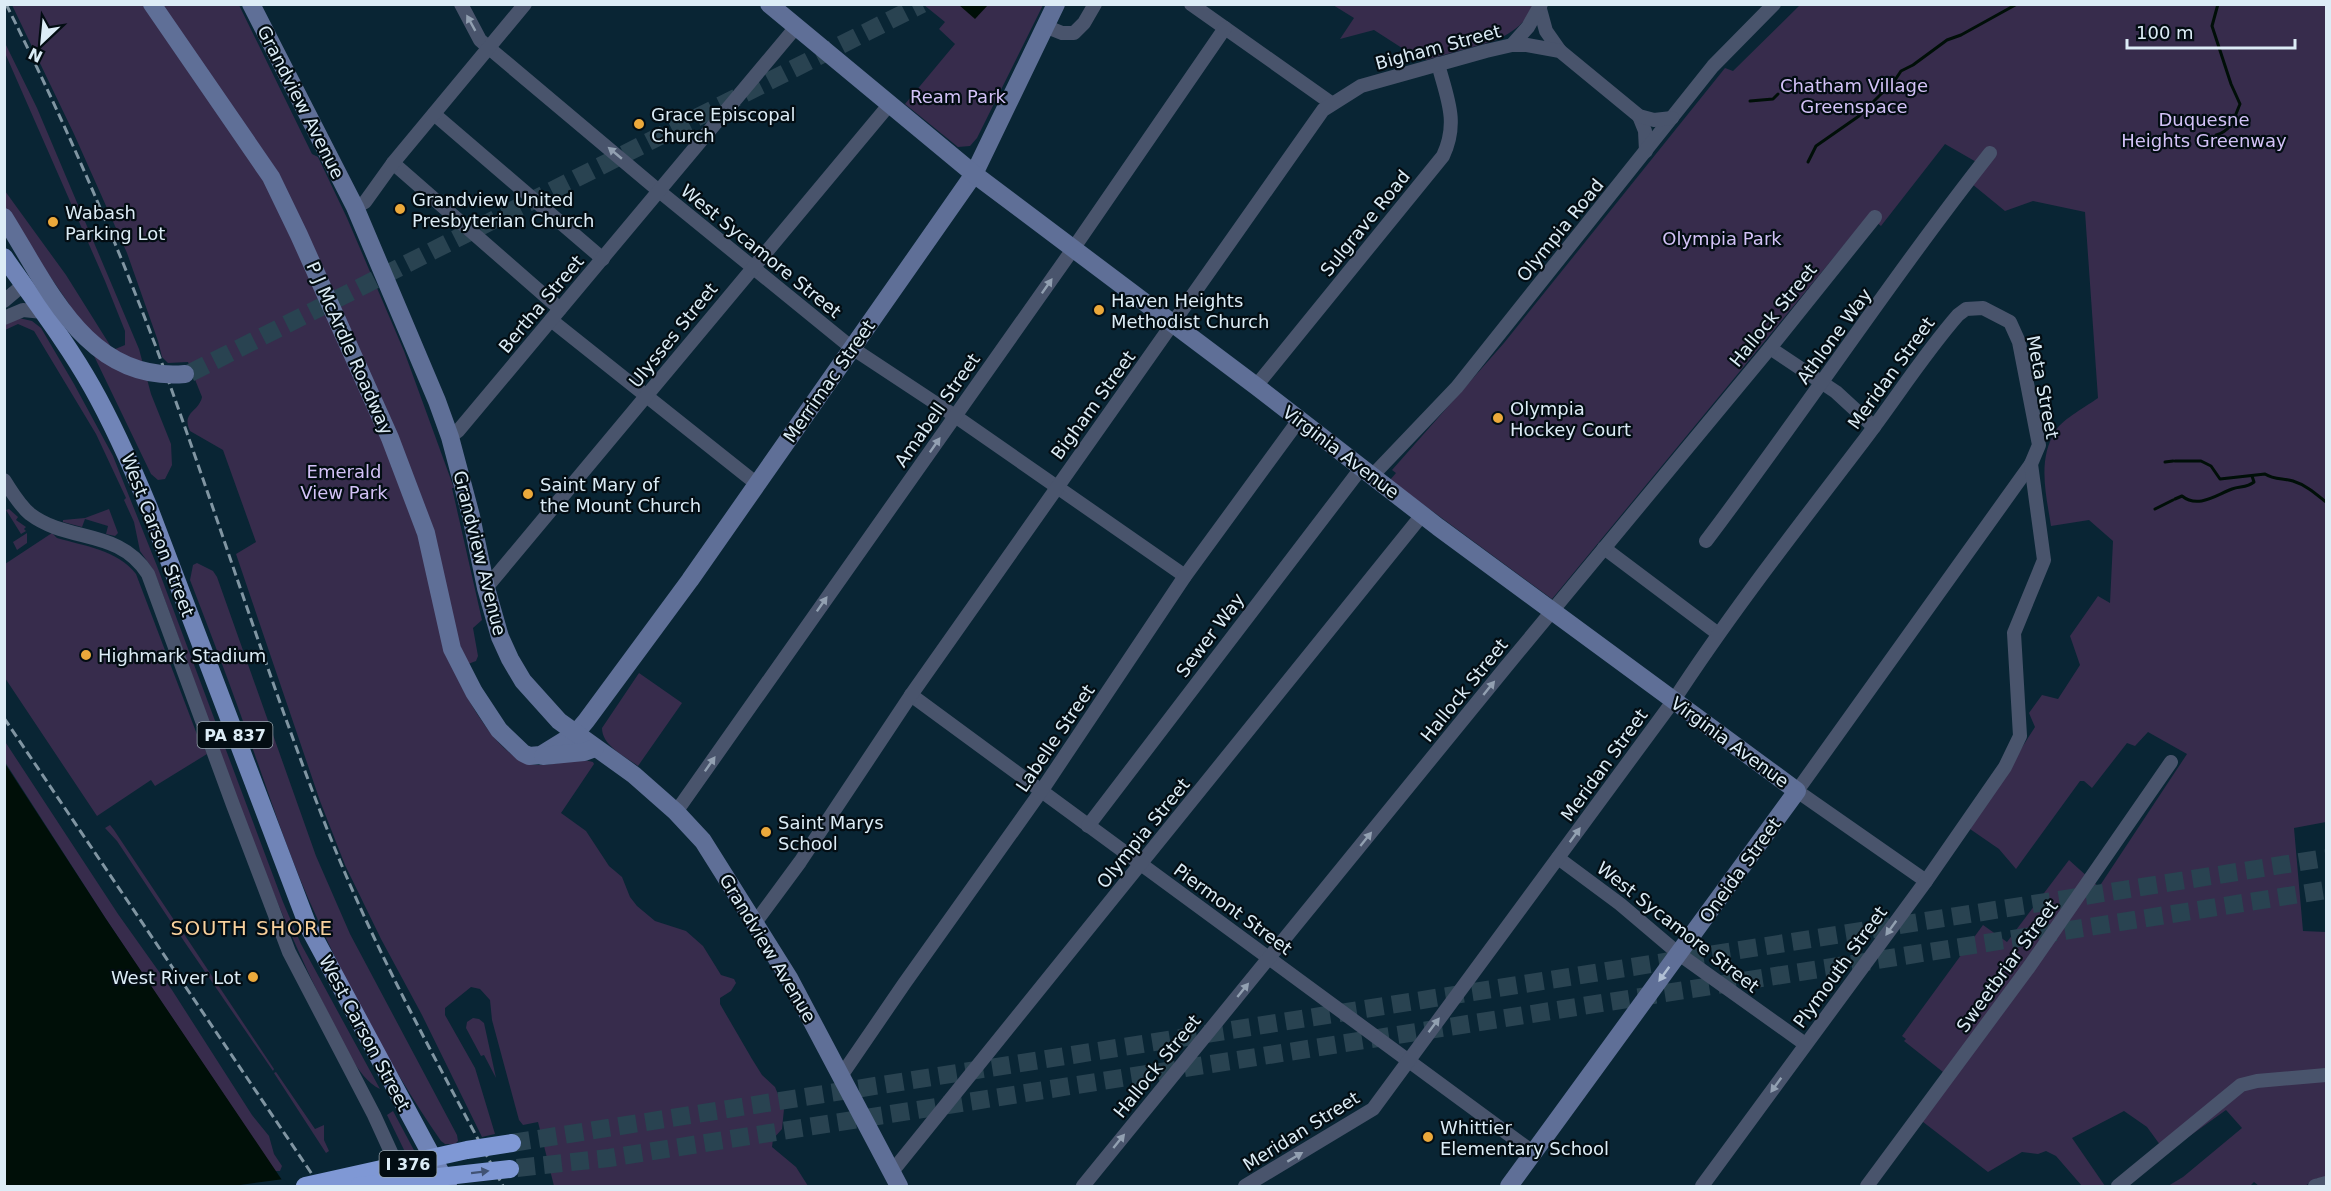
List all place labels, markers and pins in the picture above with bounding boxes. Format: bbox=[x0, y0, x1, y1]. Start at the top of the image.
place label: Grace Episcopal Church bbox=[651, 104, 796, 146]
marker: Grace Episcopal Church bbox=[632, 117, 646, 131]
place label: Grandview United Presbyterian Church bbox=[412, 189, 594, 231]
place label: Wabash Parking Lot bbox=[65, 202, 165, 244]
marker: Grandview United Presbyterian Church bbox=[393, 202, 407, 216]
marker: Wabash Parking Lot bbox=[46, 215, 60, 229]
place label: Haven Heights Methodist Church bbox=[1111, 290, 1269, 332]
marker: Haven Heights Methodist Church bbox=[1092, 303, 1106, 317]
place label: Olympia Hockey Court bbox=[1510, 398, 1631, 440]
marker: Olympia Hockey Court bbox=[1491, 411, 1505, 425]
place label: Saint Mary of the Mount Church bbox=[540, 474, 701, 516]
marker: Saint Mary of the Mount Church bbox=[521, 487, 535, 501]
place label: Highmark Stadium bbox=[98, 645, 266, 666]
marker: Highmark Stadium bbox=[79, 648, 93, 662]
place label: Saint Marys School bbox=[778, 812, 884, 854]
marker: Saint Marys School bbox=[759, 825, 773, 839]
place label: West River Lot bbox=[111, 967, 241, 988]
marker: West River Lot bbox=[246, 970, 260, 984]
place label: Whittier Elementary School bbox=[1440, 1117, 1609, 1159]
marker: Whittier Elementary School bbox=[1421, 1130, 1435, 1144]

